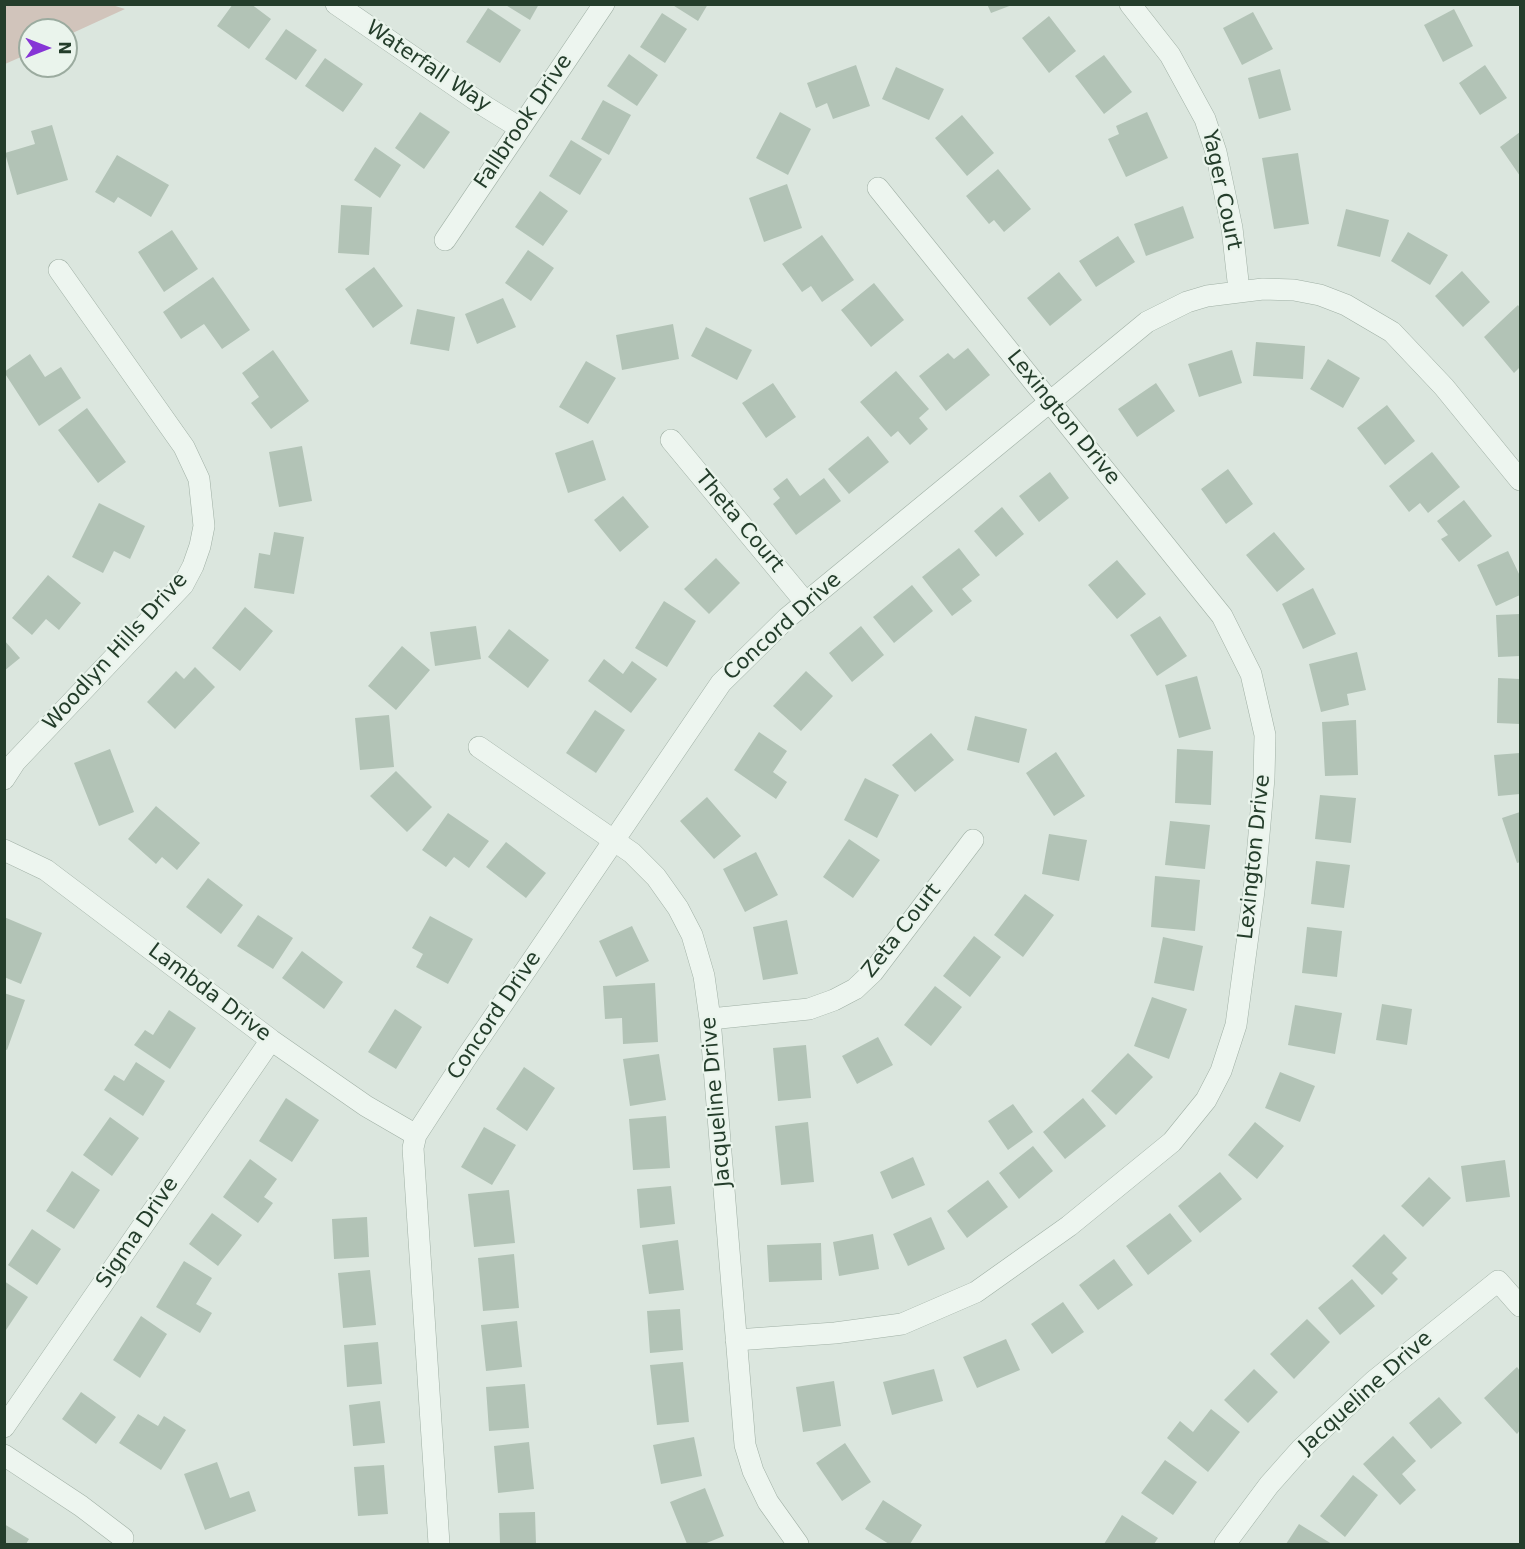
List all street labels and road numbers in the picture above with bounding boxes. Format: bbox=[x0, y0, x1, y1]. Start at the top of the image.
street label: Waterfall Way bbox=[361, 16, 495, 118]
street label: Fallbrook Drive bbox=[470, 50, 578, 194]
street label: Yager Court bbox=[1196, 128, 1246, 252]
street label: Lexington Drive bbox=[1001, 346, 1125, 490]
street label: Theta Court bbox=[689, 466, 789, 578]
street label: Woodlyn Hills Drive bbox=[38, 568, 194, 736]
street label: Concord Drive bbox=[719, 568, 847, 686]
street label: Lexington Drive bbox=[1234, 773, 1276, 941]
street label: Zeta Court bbox=[857, 879, 947, 983]
street label: Lambda Drive bbox=[143, 939, 275, 1047]
street label: Concord Drive bbox=[443, 947, 547, 1085]
street label: Jacqueline Drive bbox=[697, 1016, 737, 1188]
street label: Sigma Drive bbox=[92, 1173, 184, 1293]
street label: Jacqueline Drive bbox=[1294, 1327, 1438, 1459]

